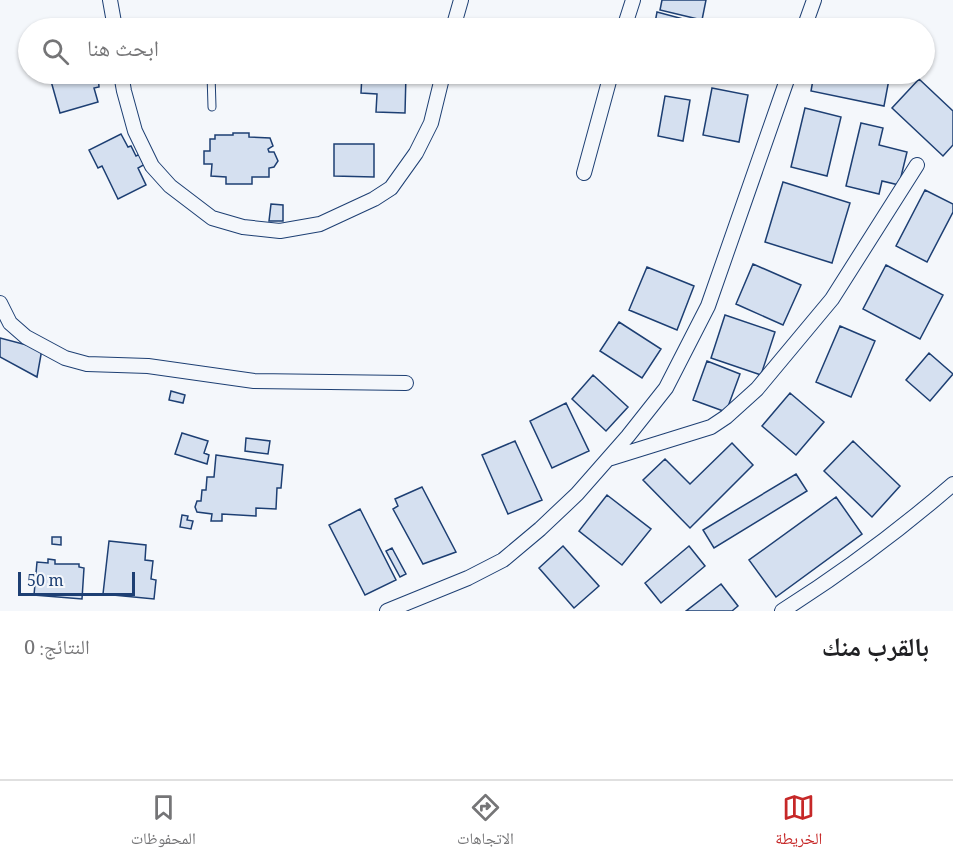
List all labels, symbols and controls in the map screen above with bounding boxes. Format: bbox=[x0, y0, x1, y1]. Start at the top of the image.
search box bbox=[18, 18, 935, 84]
text: ابحث هنا bbox=[87, 32, 159, 70]
icon: search bbox=[39, 35, 72, 68]
scale bar bbox=[18, 569, 135, 596]
text: 50 m bbox=[27, 569, 64, 596]
text: بالقرب منك bbox=[822, 628, 929, 672]
text: النتائج: 0 bbox=[24, 633, 90, 667]
tab: المحفوظات bbox=[131, 791, 196, 854]
tab: الاتجاهات bbox=[457, 791, 514, 854]
tab: الخريطة bbox=[775, 791, 822, 854]

